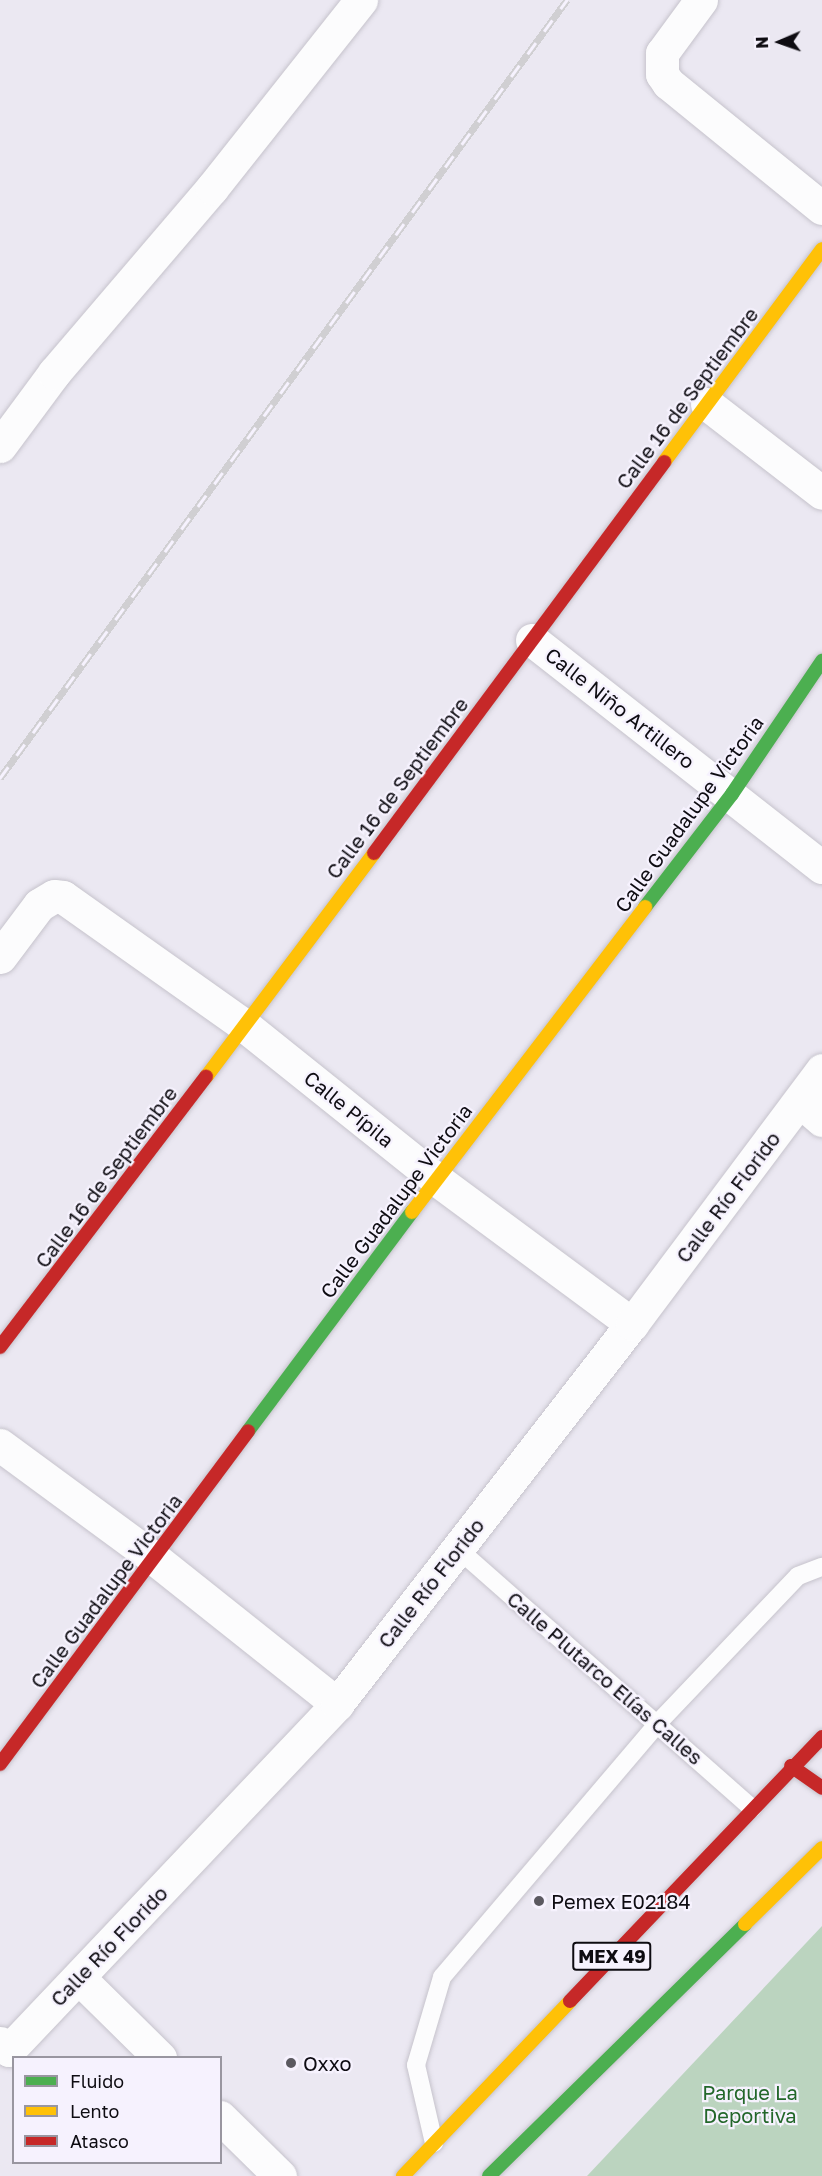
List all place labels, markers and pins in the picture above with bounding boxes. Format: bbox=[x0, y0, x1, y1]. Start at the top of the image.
place label: Pemex E02184 bbox=[551, 1889, 691, 1913]
marker: Pemex E02184 bbox=[532, 1894, 546, 1908]
place label: Oxxo bbox=[303, 2051, 351, 2075]
marker: Oxxo bbox=[284, 2056, 298, 2070]

